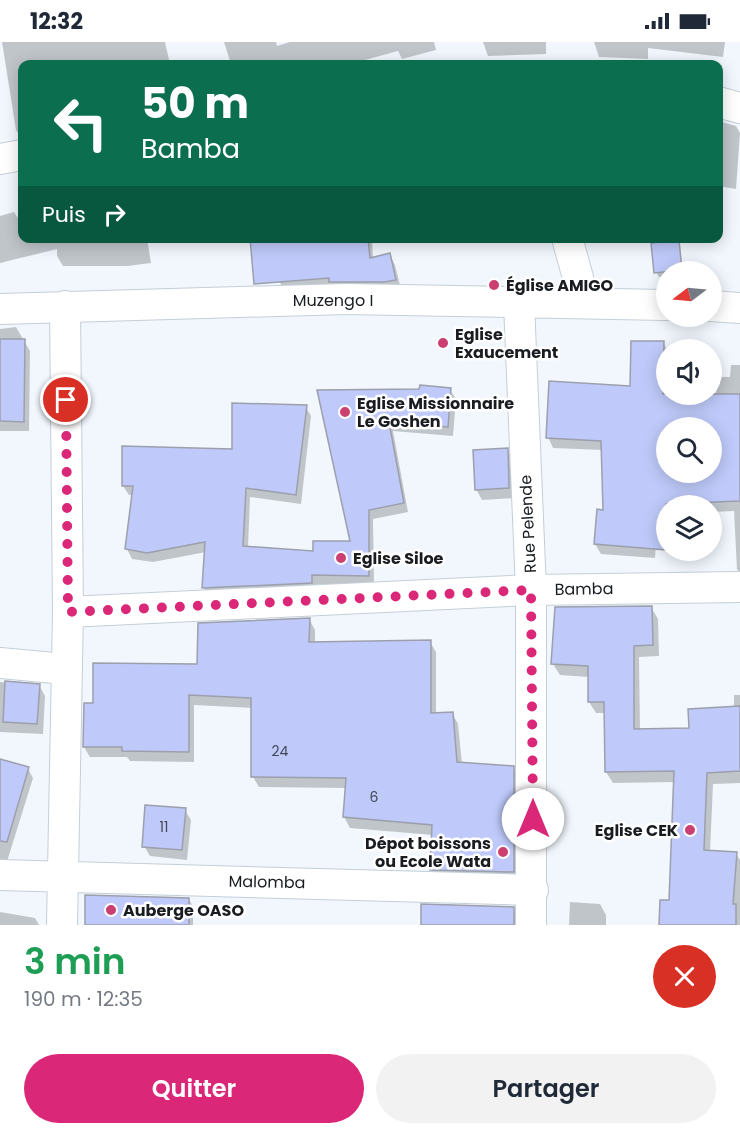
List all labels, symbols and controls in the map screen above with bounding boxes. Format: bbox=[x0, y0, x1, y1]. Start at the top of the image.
text: 12:32 bbox=[30, 6, 83, 37]
text: 50 m bbox=[141, 74, 249, 133]
icon: left bbox=[42, 84, 120, 162]
text: Bamba bbox=[141, 130, 240, 167]
icon: right bbox=[98, 198, 131, 231]
text: Puis bbox=[42, 199, 86, 230]
north arrow bbox=[656, 261, 722, 327]
map controls bbox=[656, 261, 722, 561]
place label: Église AMIGO bbox=[506, 274, 614, 297]
marker: Église AMIGO bbox=[487, 278, 501, 292]
street label: Muzengo I bbox=[293, 289, 373, 312]
place label: Eglise Exaucement bbox=[455, 323, 558, 364]
marker: Eglise Exaucement bbox=[436, 336, 450, 350]
button: sound bbox=[656, 339, 722, 405]
pin bbox=[40, 374, 91, 425]
icon: arrive bbox=[49, 383, 82, 416]
place label: Eglise Missionnaire Le Goshen bbox=[357, 392, 514, 433]
marker: Eglise Missionnaire Le Goshen bbox=[338, 405, 352, 419]
button: search bbox=[656, 417, 722, 483]
street label: Rue Pelende bbox=[514, 474, 542, 574]
button: layers bbox=[656, 495, 722, 561]
place label: Eglise Siloe bbox=[353, 547, 444, 570]
marker: Eglise Siloe bbox=[334, 551, 348, 565]
street label: Bamba bbox=[554, 577, 614, 601]
house number: 24 bbox=[272, 741, 289, 761]
house number: 6 bbox=[370, 787, 379, 807]
position arrow bbox=[501, 787, 565, 851]
house number: 11 bbox=[160, 817, 168, 837]
place label: Eglise CEK bbox=[595, 819, 678, 842]
marker: Eglise CEK bbox=[683, 823, 697, 837]
place label: Dépot boissons ou Ecole Wata bbox=[365, 832, 491, 873]
marker: Dépot boissons ou Ecole Wata bbox=[496, 845, 510, 859]
street label: Malomba bbox=[228, 870, 306, 894]
place label: Auberge OASO bbox=[123, 899, 244, 922]
marker: Auberge OASO bbox=[104, 903, 118, 917]
text: 3 min bbox=[24, 936, 126, 987]
button: close bbox=[653, 945, 716, 1008]
text: 190 m · 12:35 bbox=[24, 985, 143, 1013]
button: Quitter bbox=[24, 1054, 364, 1123]
button: Partager bbox=[376, 1054, 716, 1123]

